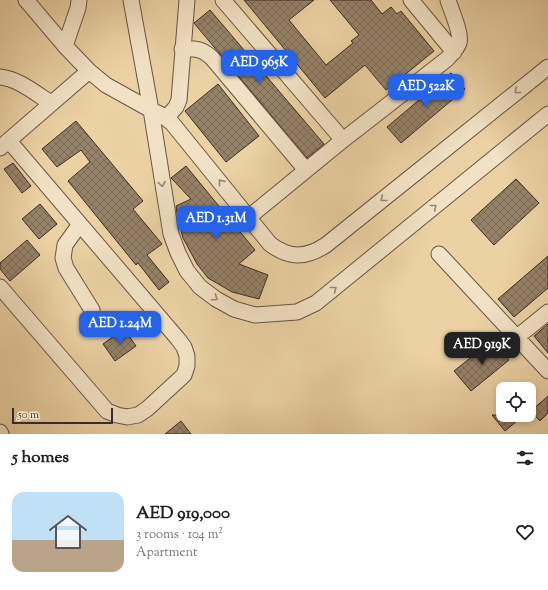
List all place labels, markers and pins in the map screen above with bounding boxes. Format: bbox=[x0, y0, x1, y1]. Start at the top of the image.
pin: AED 965K bbox=[218, 50, 300, 84]
pin: AED 522K bbox=[385, 74, 467, 108]
pin: AED 1.31M bbox=[170, 206, 262, 240]
pin: AED 1.24M bbox=[74, 311, 166, 345]
pin: AED 919K bbox=[441, 332, 523, 366]

